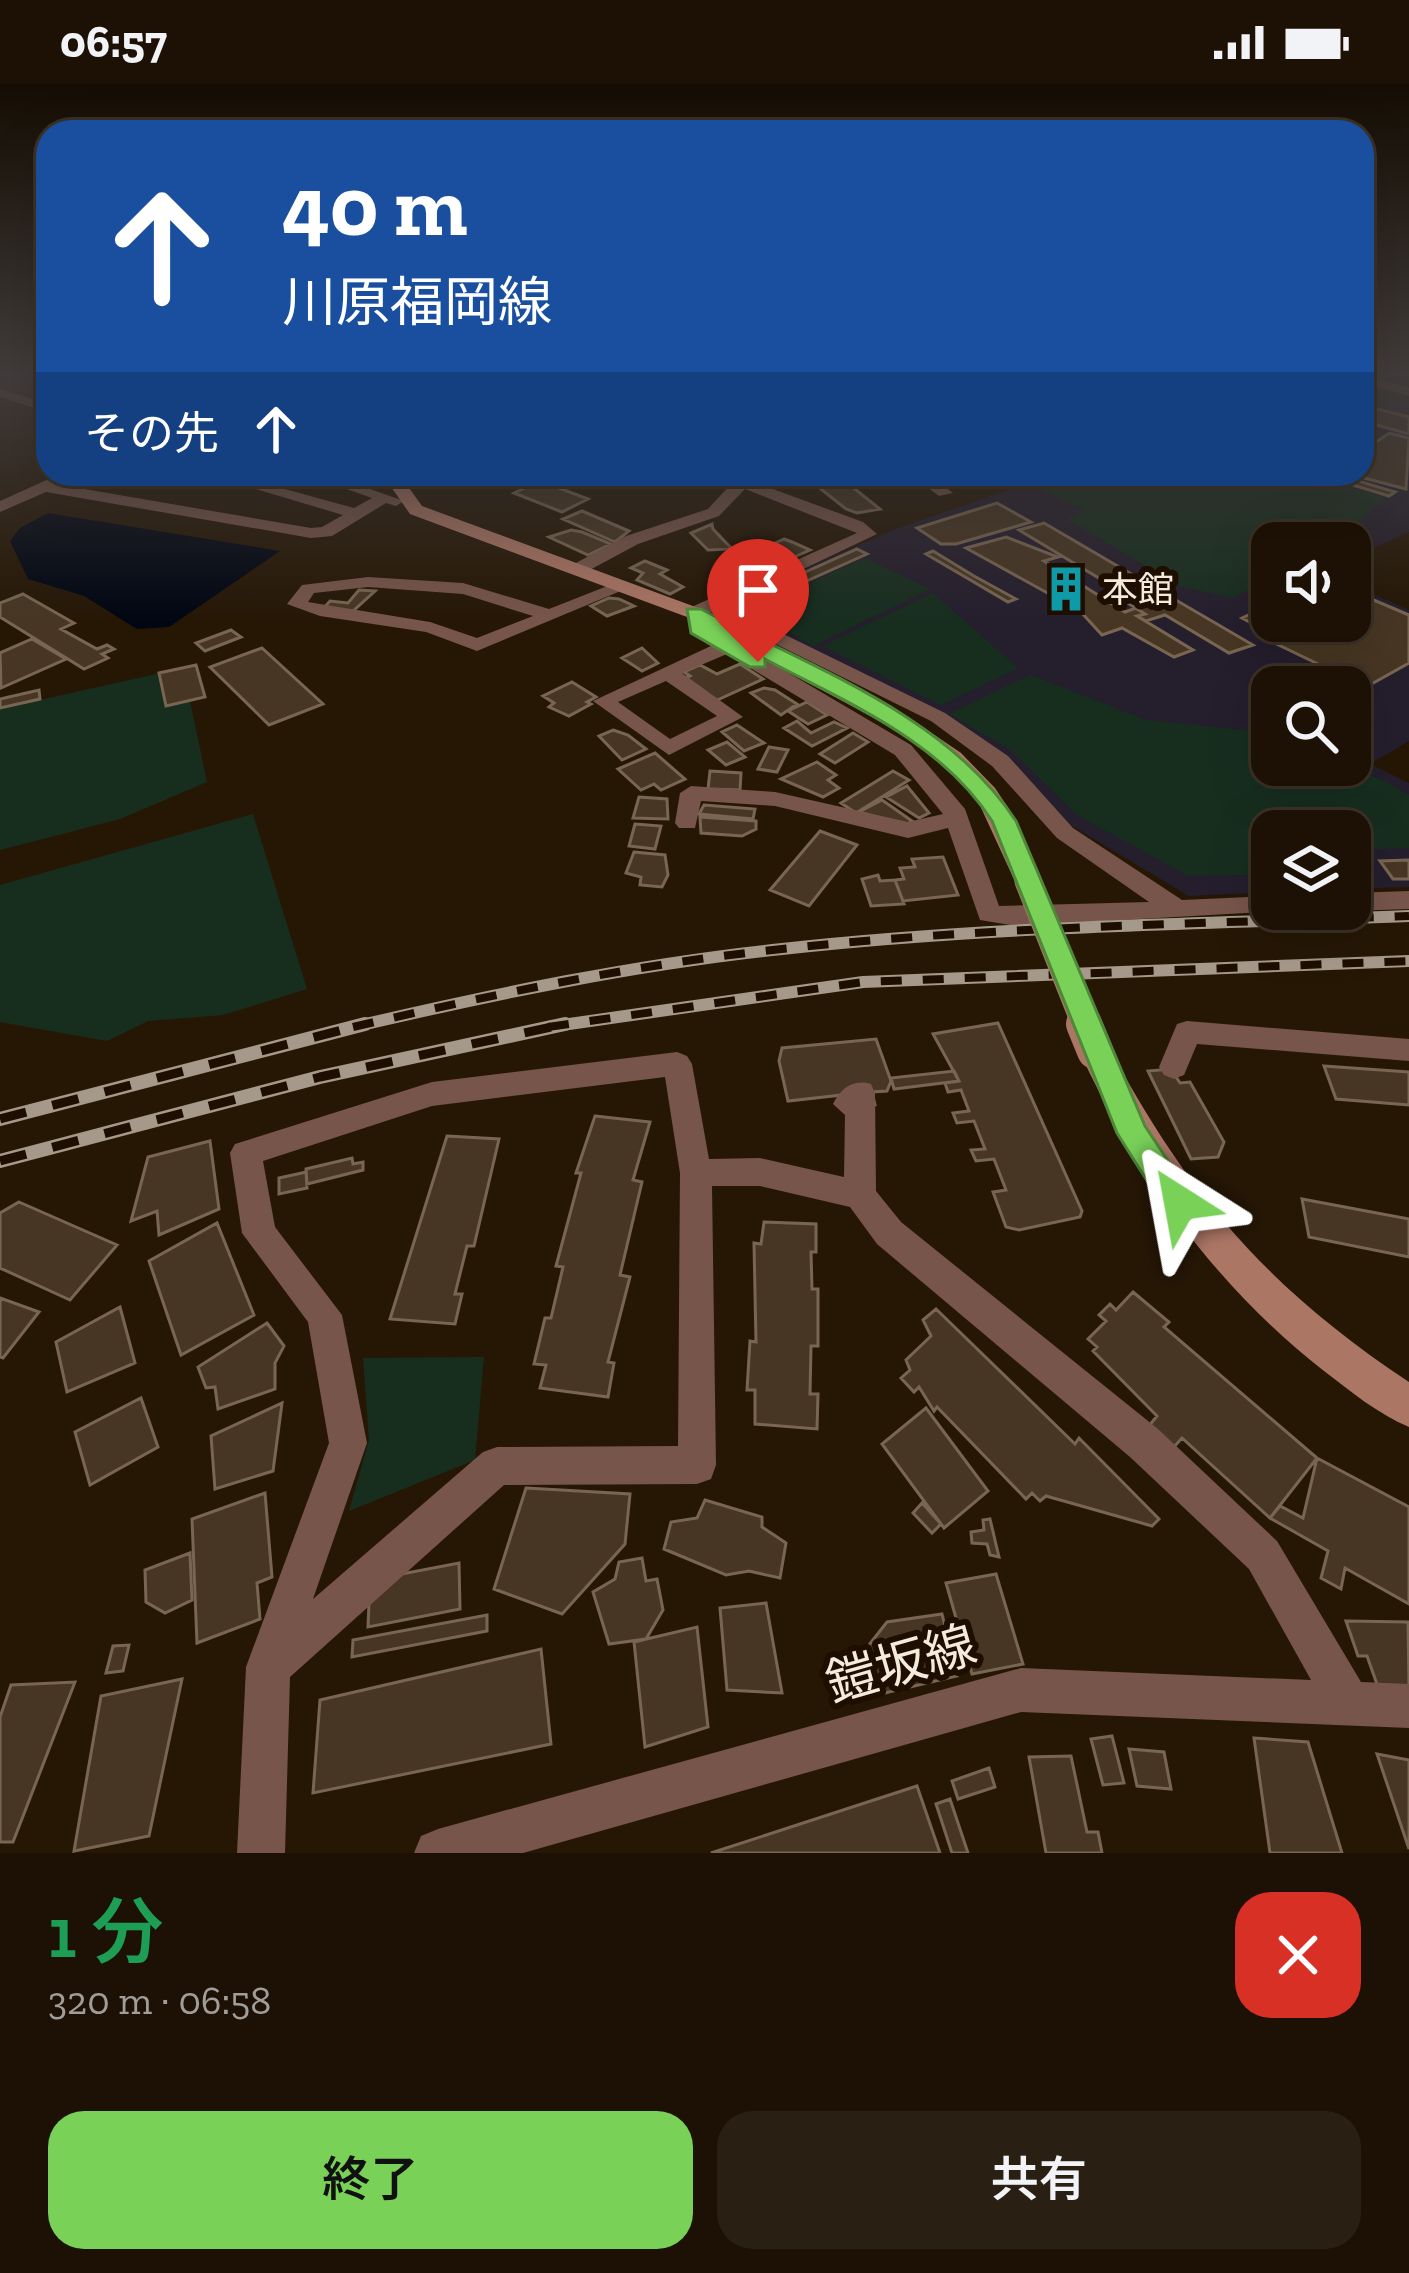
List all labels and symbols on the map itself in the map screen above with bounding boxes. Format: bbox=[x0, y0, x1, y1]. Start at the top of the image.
pin bbox=[707, 539, 809, 662]
building icon: 本館 bbox=[1041, 564, 1091, 614]
place label: 本館 bbox=[1102, 568, 1174, 611]
position arrow bbox=[1117, 1140, 1243, 1266]
street label: 鎧坂線 bbox=[819, 1614, 983, 1714]

